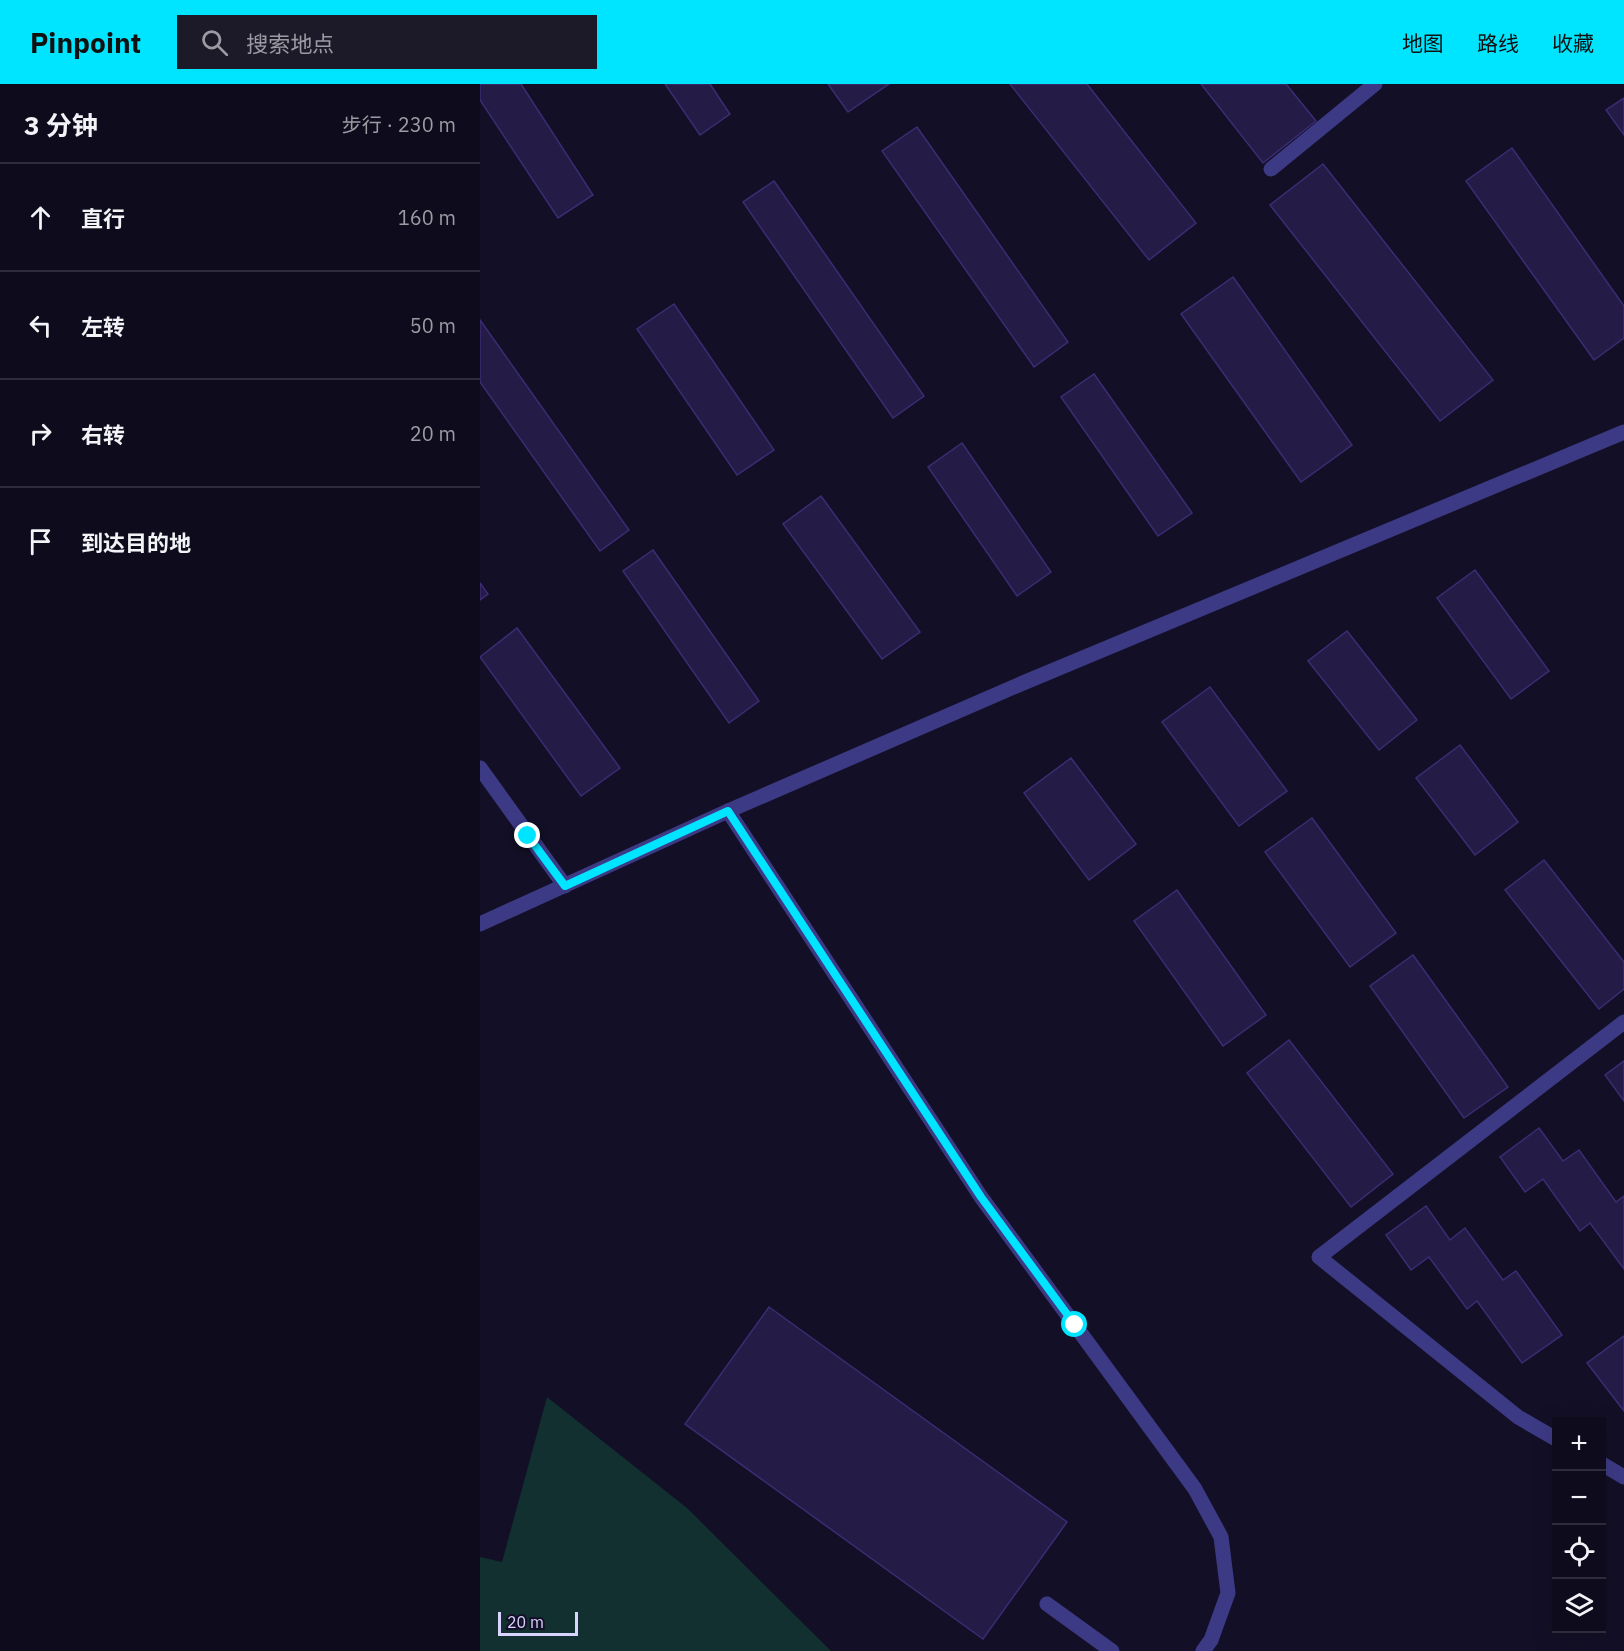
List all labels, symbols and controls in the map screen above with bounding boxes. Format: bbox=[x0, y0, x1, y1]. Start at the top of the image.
search box bbox=[177, 15, 597, 69]
text: Pinpoint bbox=[30, 24, 141, 61]
icon: search bbox=[198, 26, 231, 59]
text: 搜索地点 bbox=[246, 29, 334, 58]
text: 地图 bbox=[1402, 29, 1444, 57]
text: 路线 bbox=[1477, 29, 1519, 57]
text: 收藏 bbox=[1552, 29, 1594, 57]
text: 3 分钟 bbox=[24, 108, 98, 142]
text: 步行 · 230 m bbox=[342, 111, 456, 138]
icon: ahead bbox=[24, 201, 57, 234]
text: 直行 bbox=[81, 204, 125, 233]
text: 160 m bbox=[398, 204, 456, 231]
icon: left bbox=[24, 309, 57, 342]
text: 左转 bbox=[81, 312, 125, 341]
text: 50 m bbox=[410, 312, 456, 339]
icon: right bbox=[24, 417, 57, 450]
text: 右转 bbox=[81, 420, 125, 449]
text: 20 m bbox=[410, 420, 456, 447]
icon: arrive bbox=[24, 525, 57, 558]
text: 到达目的地 bbox=[81, 528, 191, 557]
route end bbox=[514, 822, 540, 848]
route start bbox=[1061, 1311, 1087, 1337]
map controls bbox=[1552, 1417, 1606, 1633]
button: + bbox=[1552, 1417, 1606, 1471]
button: − bbox=[1552, 1471, 1606, 1525]
button: locate bbox=[1552, 1525, 1606, 1579]
button: layers bbox=[1552, 1579, 1606, 1633]
scale bar bbox=[498, 1609, 578, 1636]
text: 20 m bbox=[507, 1612, 544, 1632]

